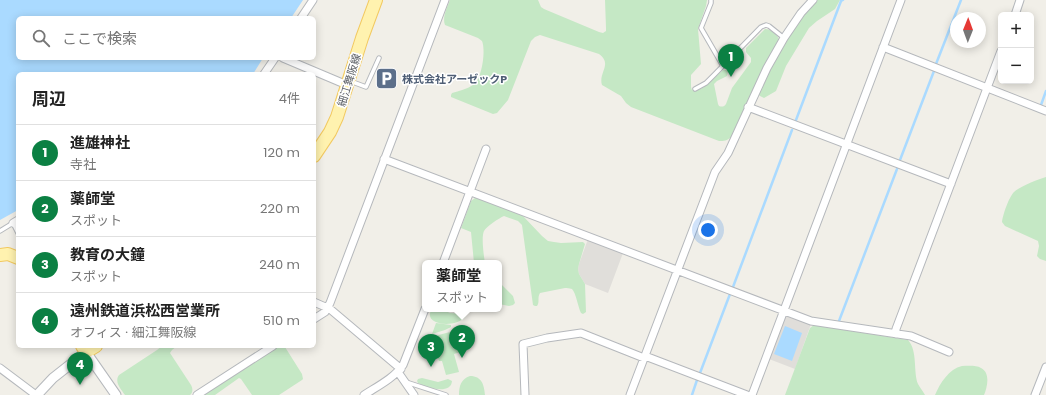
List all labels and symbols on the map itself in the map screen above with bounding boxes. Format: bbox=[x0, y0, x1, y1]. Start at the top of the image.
north arrow bbox=[950, 12, 986, 48]
pin: 1 bbox=[718, 44, 744, 77]
street label: 細江舞阪線 bbox=[333, 51, 365, 109]
parking icon: 株式会社アーゼックP bbox=[374, 66, 400, 92]
place label: 株式会社アーゼックP bbox=[402, 71, 507, 87]
your location bbox=[698, 220, 718, 240]
pin: 2 bbox=[449, 325, 475, 358]
pin: 3 bbox=[418, 334, 444, 367]
pin: 4 bbox=[67, 352, 93, 385]

